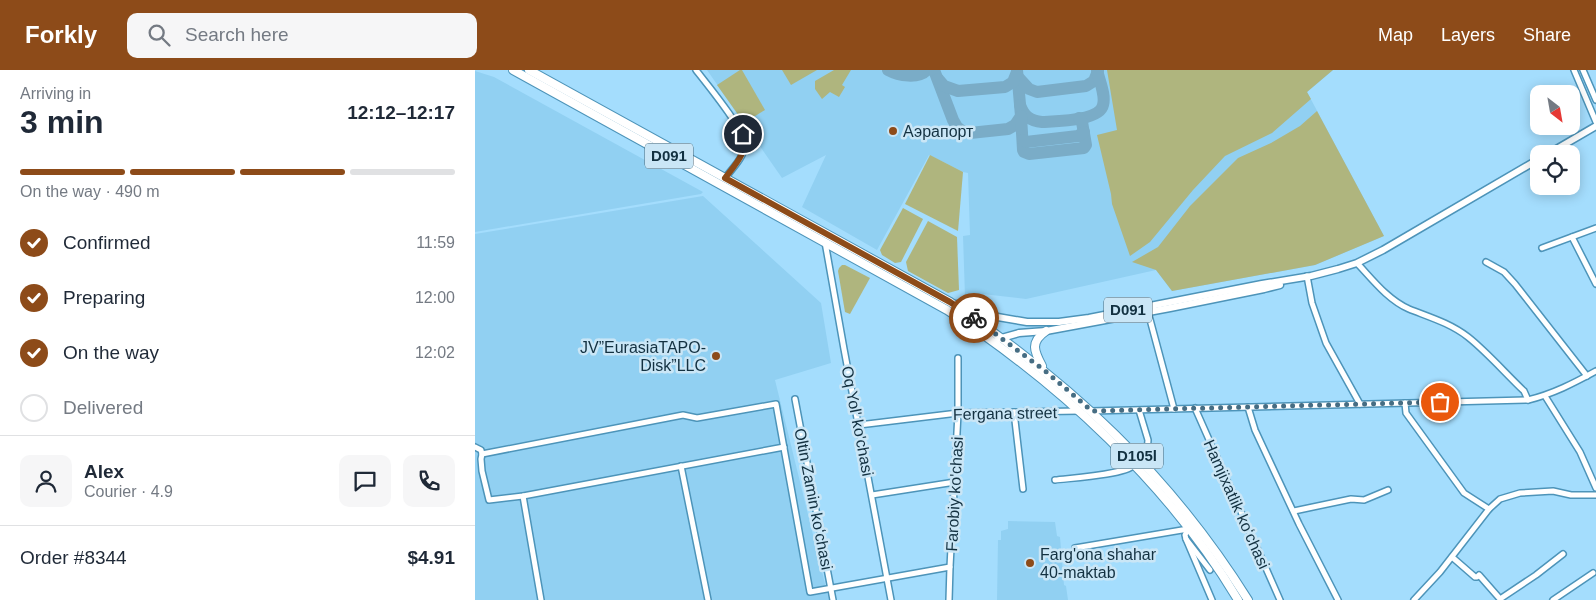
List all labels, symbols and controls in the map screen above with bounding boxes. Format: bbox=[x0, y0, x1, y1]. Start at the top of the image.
search box bbox=[127, 13, 477, 58]
text: Forkly bbox=[25, 21, 97, 48]
icon: search bbox=[145, 21, 173, 49]
text: Search here bbox=[185, 24, 289, 45]
text: Map bbox=[1378, 25, 1413, 45]
text: Layers bbox=[1441, 25, 1495, 45]
text: Share bbox=[1523, 25, 1571, 45]
text: Arriving in bbox=[20, 85, 91, 102]
north arrow bbox=[1530, 85, 1580, 135]
map controls bbox=[1530, 85, 1580, 195]
text: 12:12–12:17 bbox=[347, 102, 455, 123]
text: 3 min bbox=[20, 104, 104, 140]
pin bbox=[722, 113, 764, 155]
icon: home bbox=[729, 120, 757, 148]
place label: Аэрапорт bbox=[903, 123, 974, 140]
marker: Аэрапорт bbox=[887, 125, 899, 137]
road number: D091 bbox=[645, 144, 693, 168]
button: locate bbox=[1530, 145, 1580, 195]
text: On the way · 490 m bbox=[20, 183, 160, 200]
icon: check bbox=[20, 229, 48, 257]
text: Confirmed bbox=[63, 232, 151, 253]
text: 11:59 bbox=[416, 234, 455, 251]
icon: check bbox=[20, 284, 48, 312]
text: Preparing bbox=[63, 287, 145, 308]
text: 12:00 bbox=[415, 289, 455, 306]
courier bbox=[949, 293, 999, 343]
road number: D091 bbox=[1104, 298, 1152, 322]
icon: bike bbox=[960, 304, 988, 332]
icon: check bbox=[20, 339, 48, 367]
place label: JV”EurasiaTAPO- Disk”LLC bbox=[580, 339, 706, 374]
text: On the way bbox=[63, 342, 159, 363]
text: 12:02 bbox=[415, 344, 455, 361]
marker: JV”EurasiaTAPO- Disk”LLC bbox=[710, 350, 722, 362]
street label: Oq Yol' ko'chasi bbox=[838, 365, 877, 478]
pin bbox=[1419, 381, 1461, 423]
icon: bag bbox=[1426, 388, 1454, 416]
text: Delivered bbox=[63, 397, 143, 418]
street label: Fergana street bbox=[953, 404, 1058, 423]
street label: Oltin Zamin koʻchasi bbox=[791, 427, 836, 571]
street label: Farobiy ko'chasi bbox=[943, 436, 966, 552]
street label: Hamjixatlik koʻchasi bbox=[1200, 437, 1273, 571]
road number: D105l bbox=[1111, 444, 1163, 468]
button: person bbox=[20, 455, 72, 507]
button: chat bbox=[339, 455, 391, 507]
button: phone bbox=[403, 455, 455, 507]
text: Alex bbox=[84, 461, 124, 482]
text: Courier · 4.9 bbox=[84, 483, 173, 500]
place label: Farg'ona shahar 40-maktab bbox=[1040, 546, 1157, 581]
text: Order #8344 bbox=[20, 547, 127, 568]
text: $4.91 bbox=[407, 547, 455, 568]
marker: Farg'ona shahar 40-maktab bbox=[1024, 557, 1036, 569]

